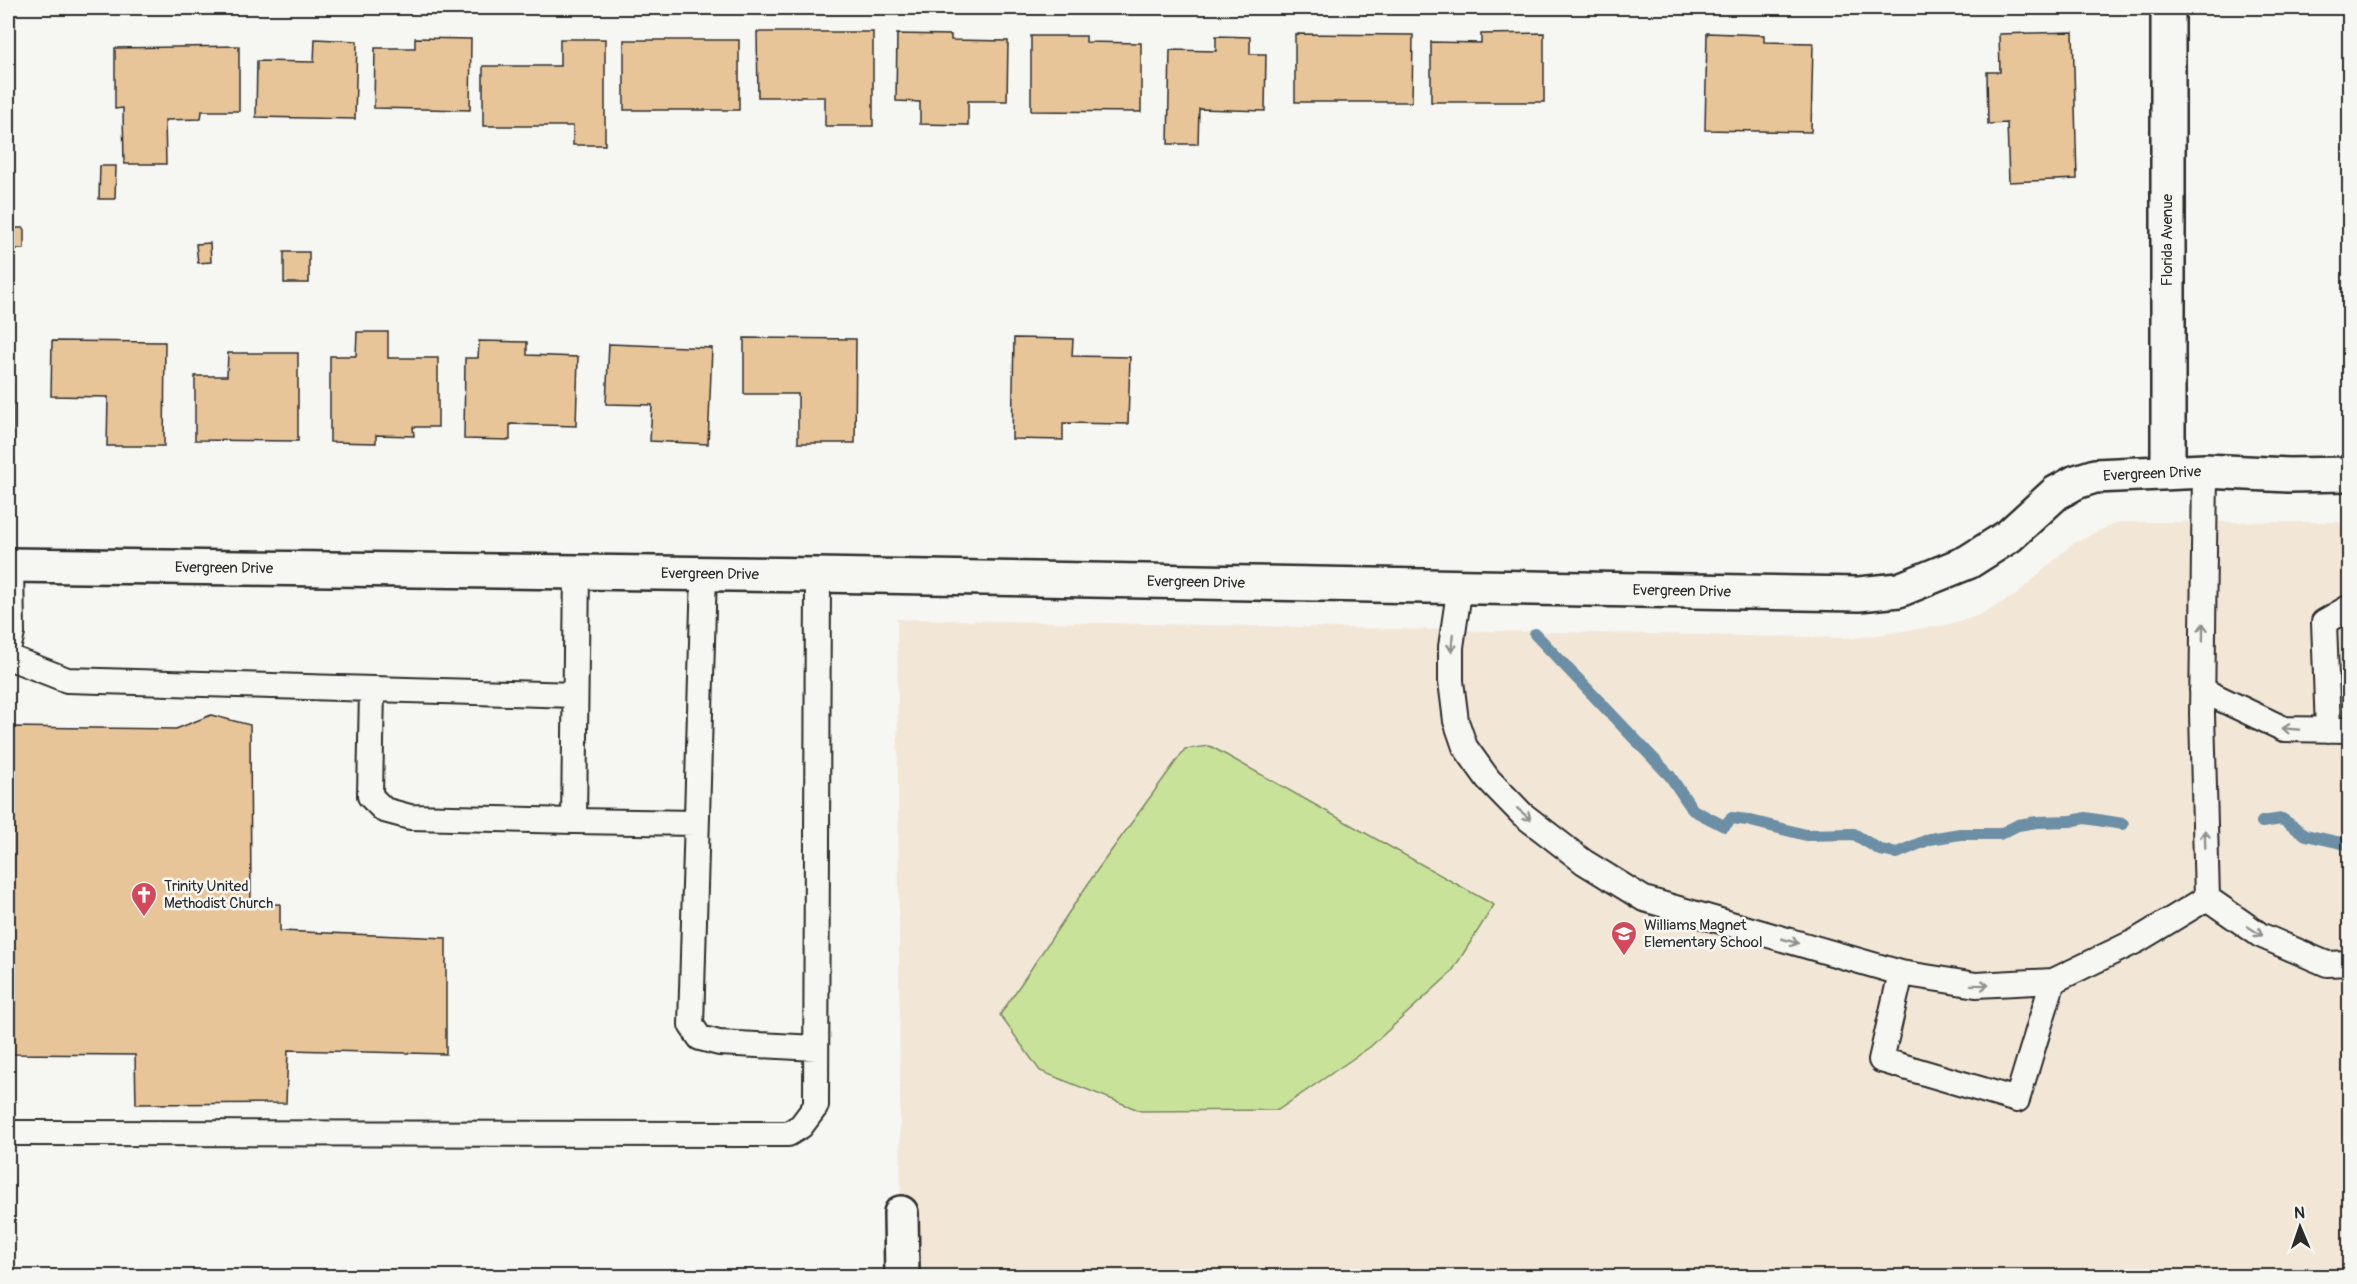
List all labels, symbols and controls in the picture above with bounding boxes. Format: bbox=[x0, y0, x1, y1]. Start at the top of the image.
street label: Florida Avenue bbox=[2158, 193, 2177, 286]
street label: Evergreen Drive bbox=[2103, 462, 2202, 485]
street label: Evergreen Drive bbox=[175, 558, 274, 578]
street label: Evergreen Drive bbox=[661, 564, 760, 584]
street label: Evergreen Drive bbox=[1147, 572, 1246, 592]
street label: Evergreen Drive bbox=[1632, 580, 1732, 601]
one-way arrow bbox=[2197, 622, 2208, 642]
one-way arrow bbox=[1446, 633, 1457, 653]
one-way arrow bbox=[2282, 723, 2302, 734]
one-way arrow bbox=[1516, 807, 1531, 821]
one-way arrow bbox=[2199, 830, 2211, 850]
place label: Trinity United Methodist Church bbox=[164, 877, 273, 913]
church icon: Trinity United Methodist Church bbox=[129, 880, 159, 918]
place label: Williams Magnet Elementary School bbox=[1644, 916, 1763, 952]
school or university icon: Williams Magnet Elementary School bbox=[1609, 919, 1639, 957]
one-way arrow bbox=[2246, 925, 2263, 937]
one-way arrow bbox=[1780, 936, 1799, 947]
one-way arrow bbox=[1969, 979, 1989, 990]
north arrow bbox=[2270, 1197, 2330, 1257]
text: N bbox=[2294, 1203, 2305, 1223]

